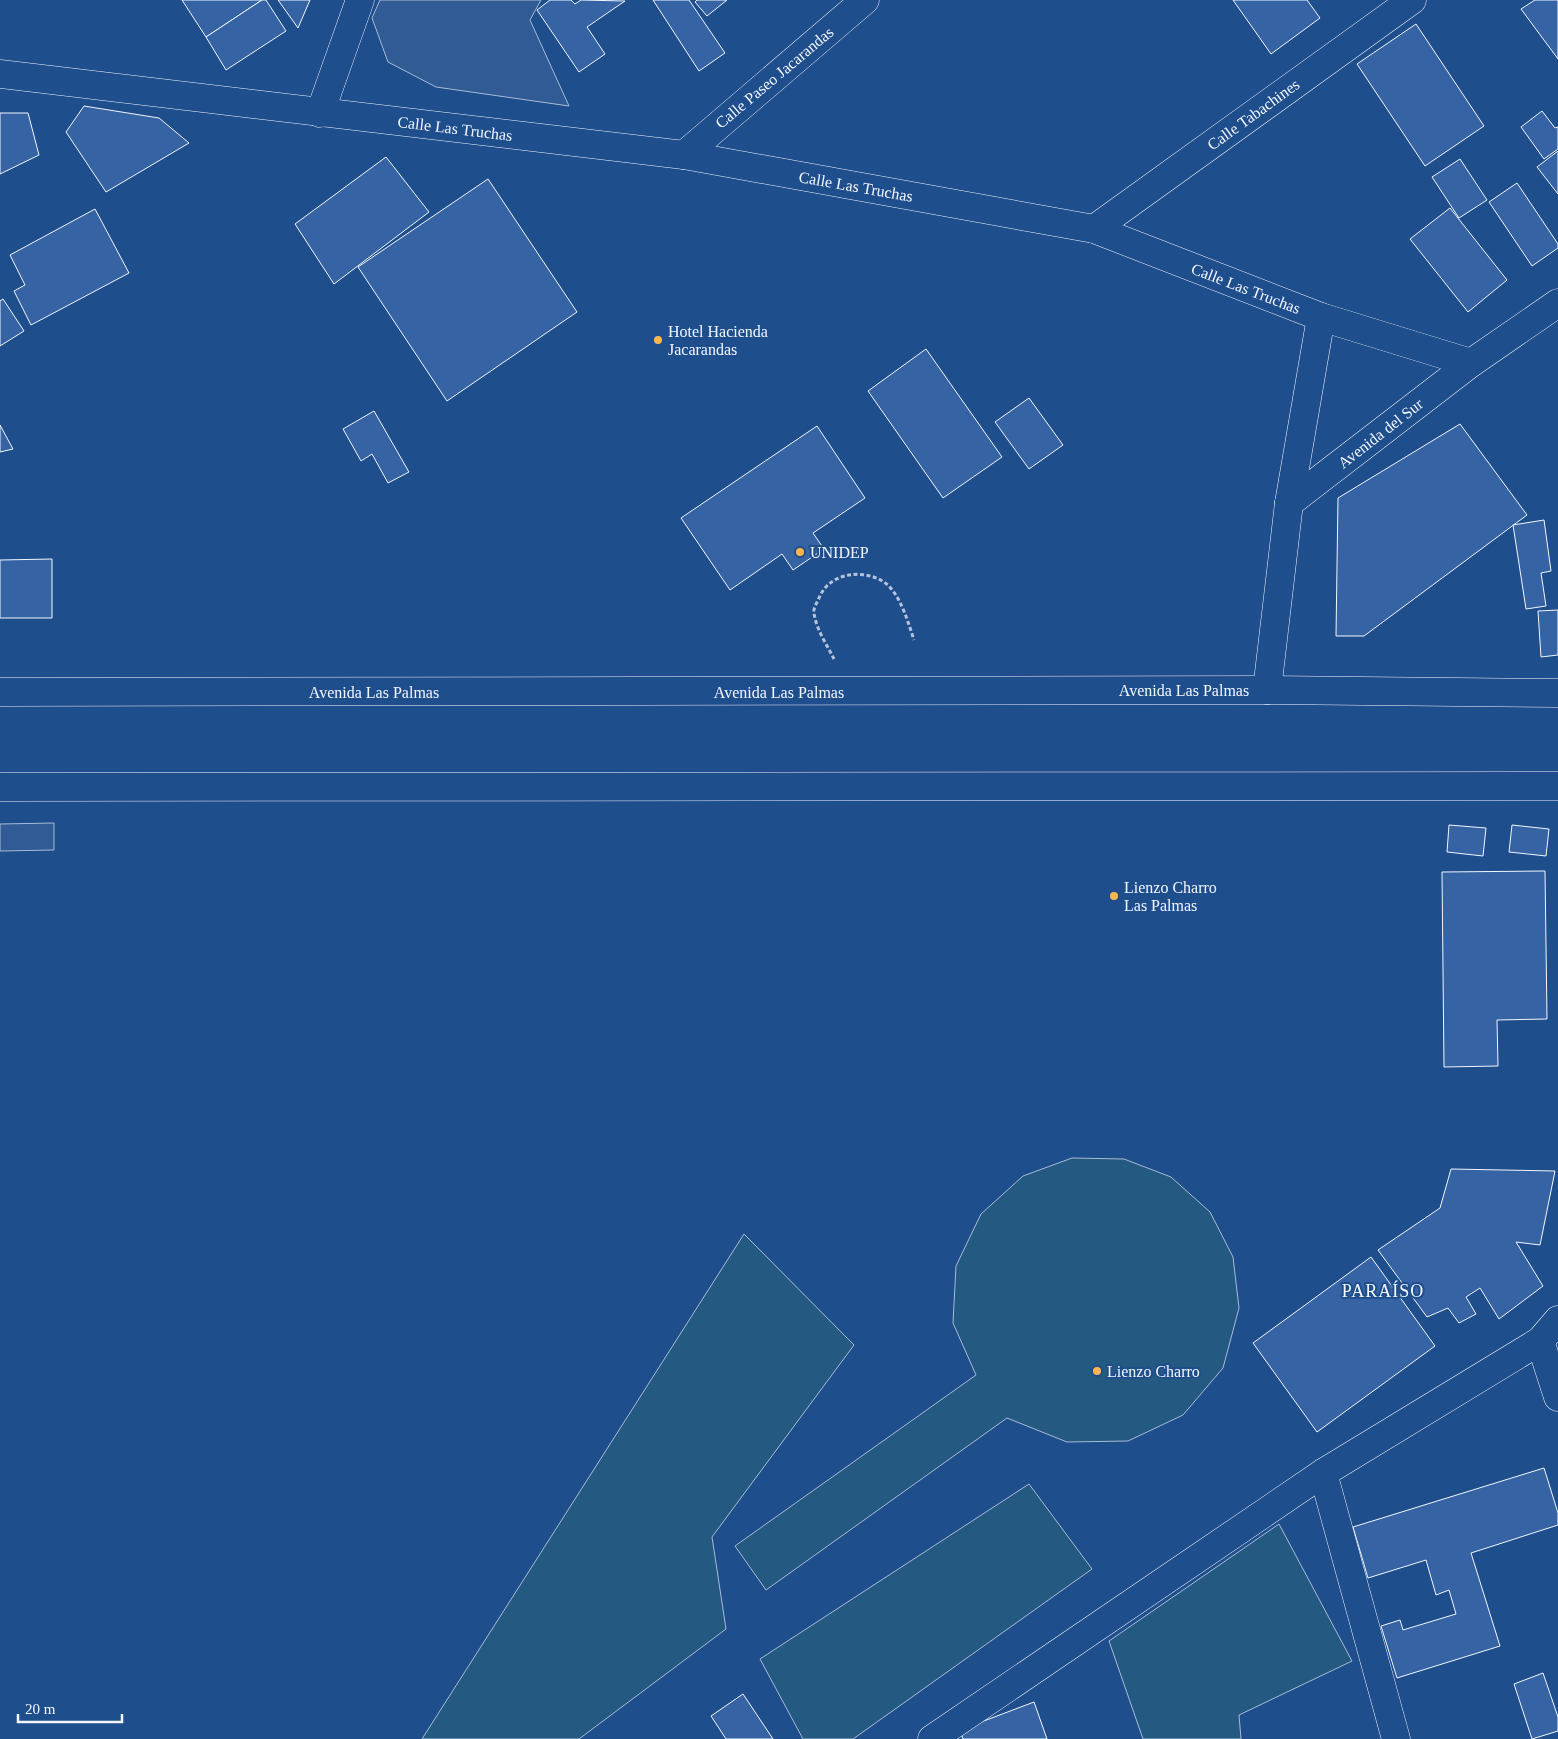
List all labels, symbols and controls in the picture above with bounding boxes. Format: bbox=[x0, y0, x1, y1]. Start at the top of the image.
street label: Calle Paseo Jacarandas bbox=[712, 23, 837, 132]
street label: Calle Tabachines bbox=[1204, 75, 1302, 153]
street label: Calle Las Truchas bbox=[397, 113, 513, 144]
street label: Calle Las Truchas bbox=[798, 168, 914, 205]
street label: Calle Las Truchas bbox=[1189, 260, 1303, 317]
place label: Hotel Hacienda Jacarandas bbox=[668, 323, 768, 358]
marker: Hotel Hacienda Jacarandas bbox=[652, 334, 664, 346]
street label: Avenida del Sur bbox=[1335, 395, 1427, 472]
place label: UNIDEP bbox=[810, 544, 869, 561]
marker: UNIDEP bbox=[794, 546, 806, 558]
street label: Avenida Las Palmas bbox=[1119, 682, 1249, 699]
street label: Avenida Las Palmas bbox=[309, 684, 439, 701]
street label: Avenida Las Palmas bbox=[714, 684, 844, 701]
place label: Lienzo Charro Las Palmas bbox=[1124, 879, 1217, 914]
marker: Lienzo Charro Las Palmas bbox=[1108, 890, 1120, 902]
district label: PARAÍSO bbox=[1342, 1280, 1424, 1301]
place label: Lienzo Charro bbox=[1107, 1363, 1200, 1380]
marker: Lienzo Charro bbox=[1091, 1365, 1103, 1377]
scale bar bbox=[18, 1692, 121, 1724]
text: 20 m bbox=[25, 1701, 56, 1717]

